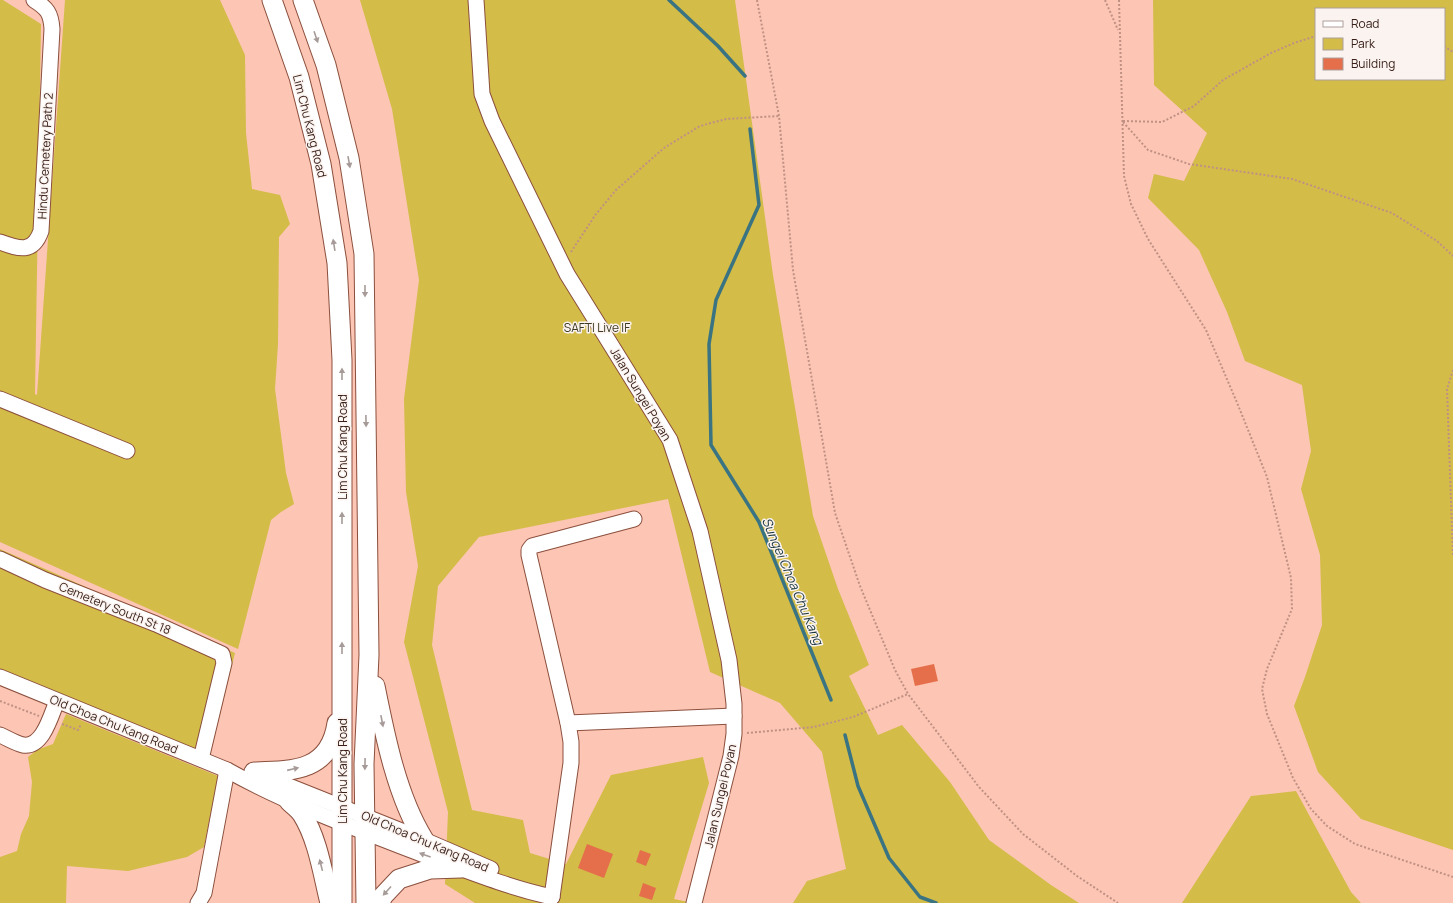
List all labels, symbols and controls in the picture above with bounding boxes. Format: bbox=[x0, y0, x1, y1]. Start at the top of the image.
legend bbox=[1315, 8, 1445, 80]
text: Road bbox=[1351, 15, 1379, 32]
one-way arrow bbox=[313, 31, 319, 43]
text: Park bbox=[1351, 35, 1376, 52]
text: Building bbox=[1351, 55, 1395, 72]
street label: Lim Chu Kang Road bbox=[289, 73, 331, 179]
street label: Hindu Cemetery Path 2 bbox=[33, 92, 57, 220]
one-way arrow bbox=[347, 156, 353, 169]
one-way arrow bbox=[331, 239, 337, 251]
one-way arrow bbox=[362, 285, 368, 298]
park label: SAFTI Live IF bbox=[564, 319, 630, 336]
street label: Jalan Sungei Poyan bbox=[606, 344, 676, 444]
one-way arrow bbox=[339, 367, 345, 380]
street label: Lim Chu Kang Road bbox=[334, 394, 351, 500]
one-way arrow bbox=[363, 415, 369, 428]
one-way arrow bbox=[339, 511, 345, 524]
water label: Sungei Choa Chu Kang bbox=[758, 515, 828, 649]
street label: Cemetery South St 18 bbox=[56, 578, 174, 638]
one-way arrow bbox=[339, 641, 345, 654]
street label: Old Choa Chu Kang Road bbox=[47, 690, 181, 758]
one-way arrow bbox=[379, 715, 385, 727]
street label: Lim Chu Kang Road bbox=[334, 718, 351, 824]
street label: Jalan Sungei Poyan bbox=[700, 742, 740, 850]
one-way arrow bbox=[362, 758, 368, 771]
one-way arrow bbox=[287, 766, 299, 772]
street label: Old Choa Chu Kang Road bbox=[359, 806, 491, 876]
one-way arrow bbox=[418, 851, 430, 857]
one-way arrow bbox=[318, 859, 324, 871]
one-way arrow bbox=[383, 886, 392, 896]

